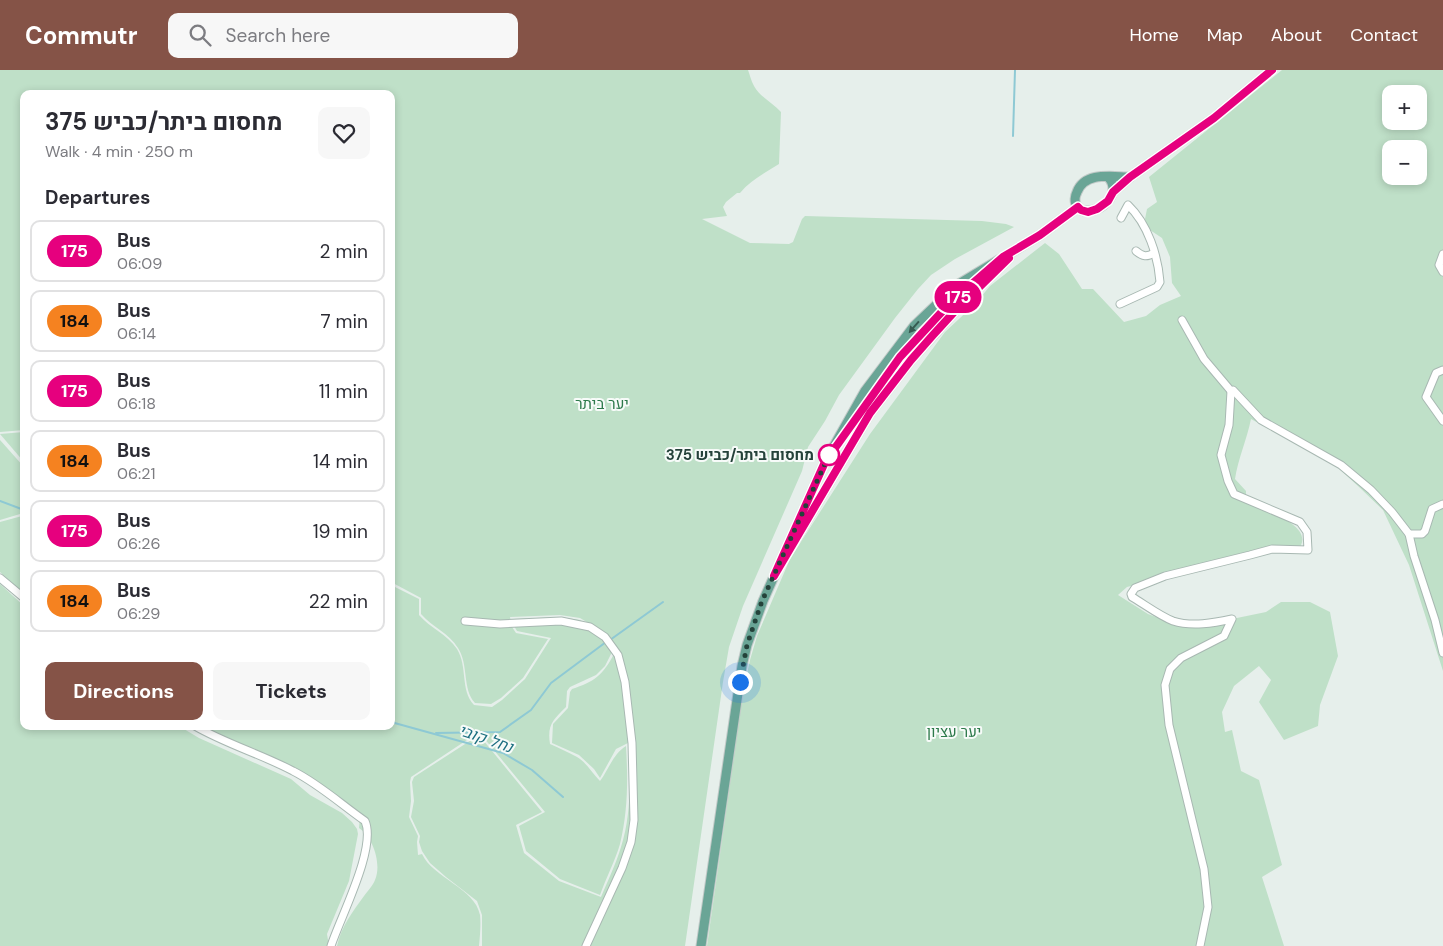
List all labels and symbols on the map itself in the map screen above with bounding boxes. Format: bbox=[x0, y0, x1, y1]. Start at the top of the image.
line badge: 175 bbox=[929, 281, 987, 313]
one-way arrow bbox=[908, 320, 919, 333]
park label: יער ביתר bbox=[575, 394, 629, 414]
marker: מחסום ביתר/כביש 375 bbox=[818, 444, 840, 466]
place label: מחסום ביתר/כביש 375 bbox=[666, 445, 814, 465]
your location bbox=[728, 670, 753, 695]
water label: נחל קובי bbox=[456, 719, 517, 758]
park label: יער עציון bbox=[927, 722, 981, 742]

